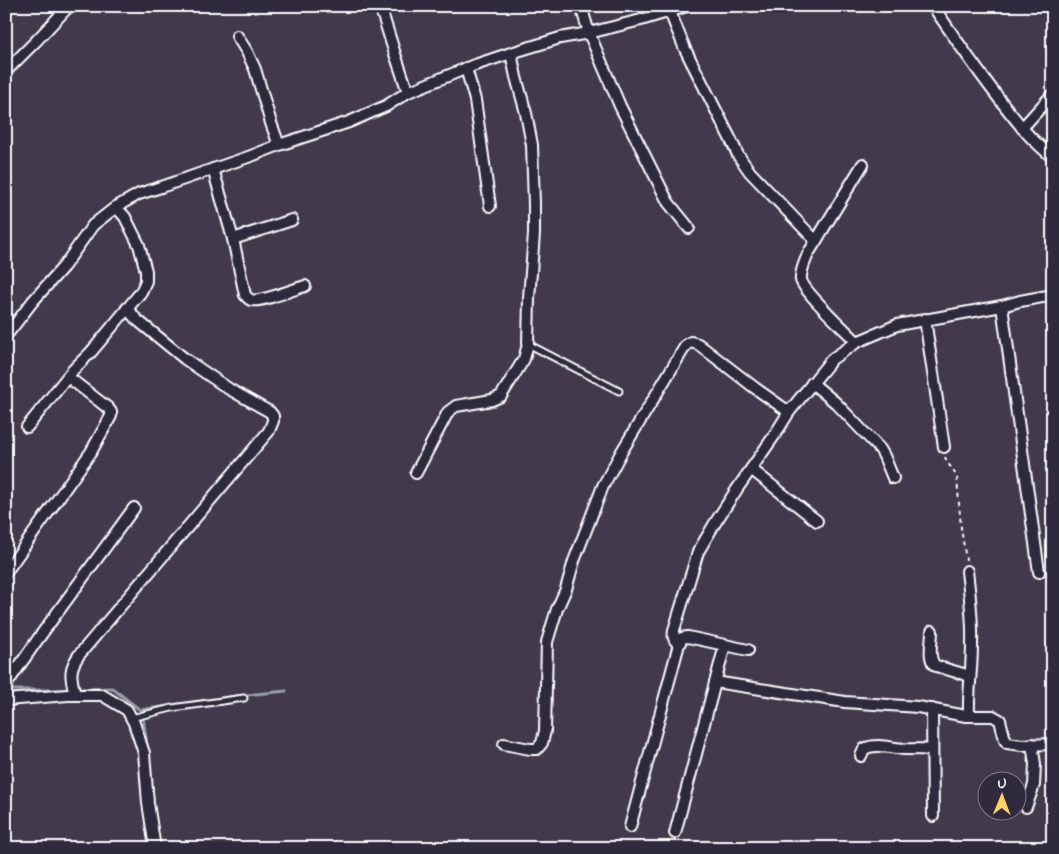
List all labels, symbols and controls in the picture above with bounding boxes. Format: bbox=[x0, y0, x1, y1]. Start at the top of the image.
north arrow bbox=[976, 772, 1026, 822]
text: U bbox=[997, 775, 1007, 793]

